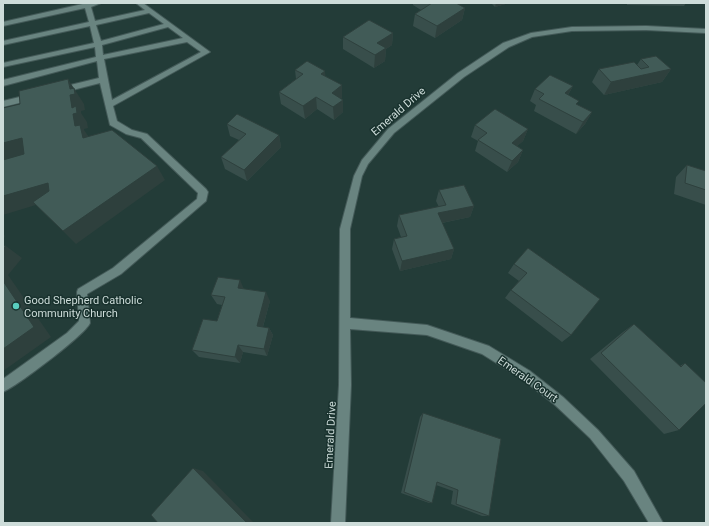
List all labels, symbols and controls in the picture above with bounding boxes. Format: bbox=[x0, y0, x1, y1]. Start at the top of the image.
street label: Emerald Drive bbox=[369, 84, 428, 138]
place label: Good Shepherd Catholic Community Church bbox=[24, 294, 142, 320]
marker: Good Shepherd Catholic Community Church bbox=[11, 301, 21, 311]
street label: Emerald Court bbox=[495, 354, 560, 405]
street label: Emerald Drive bbox=[322, 401, 339, 469]

